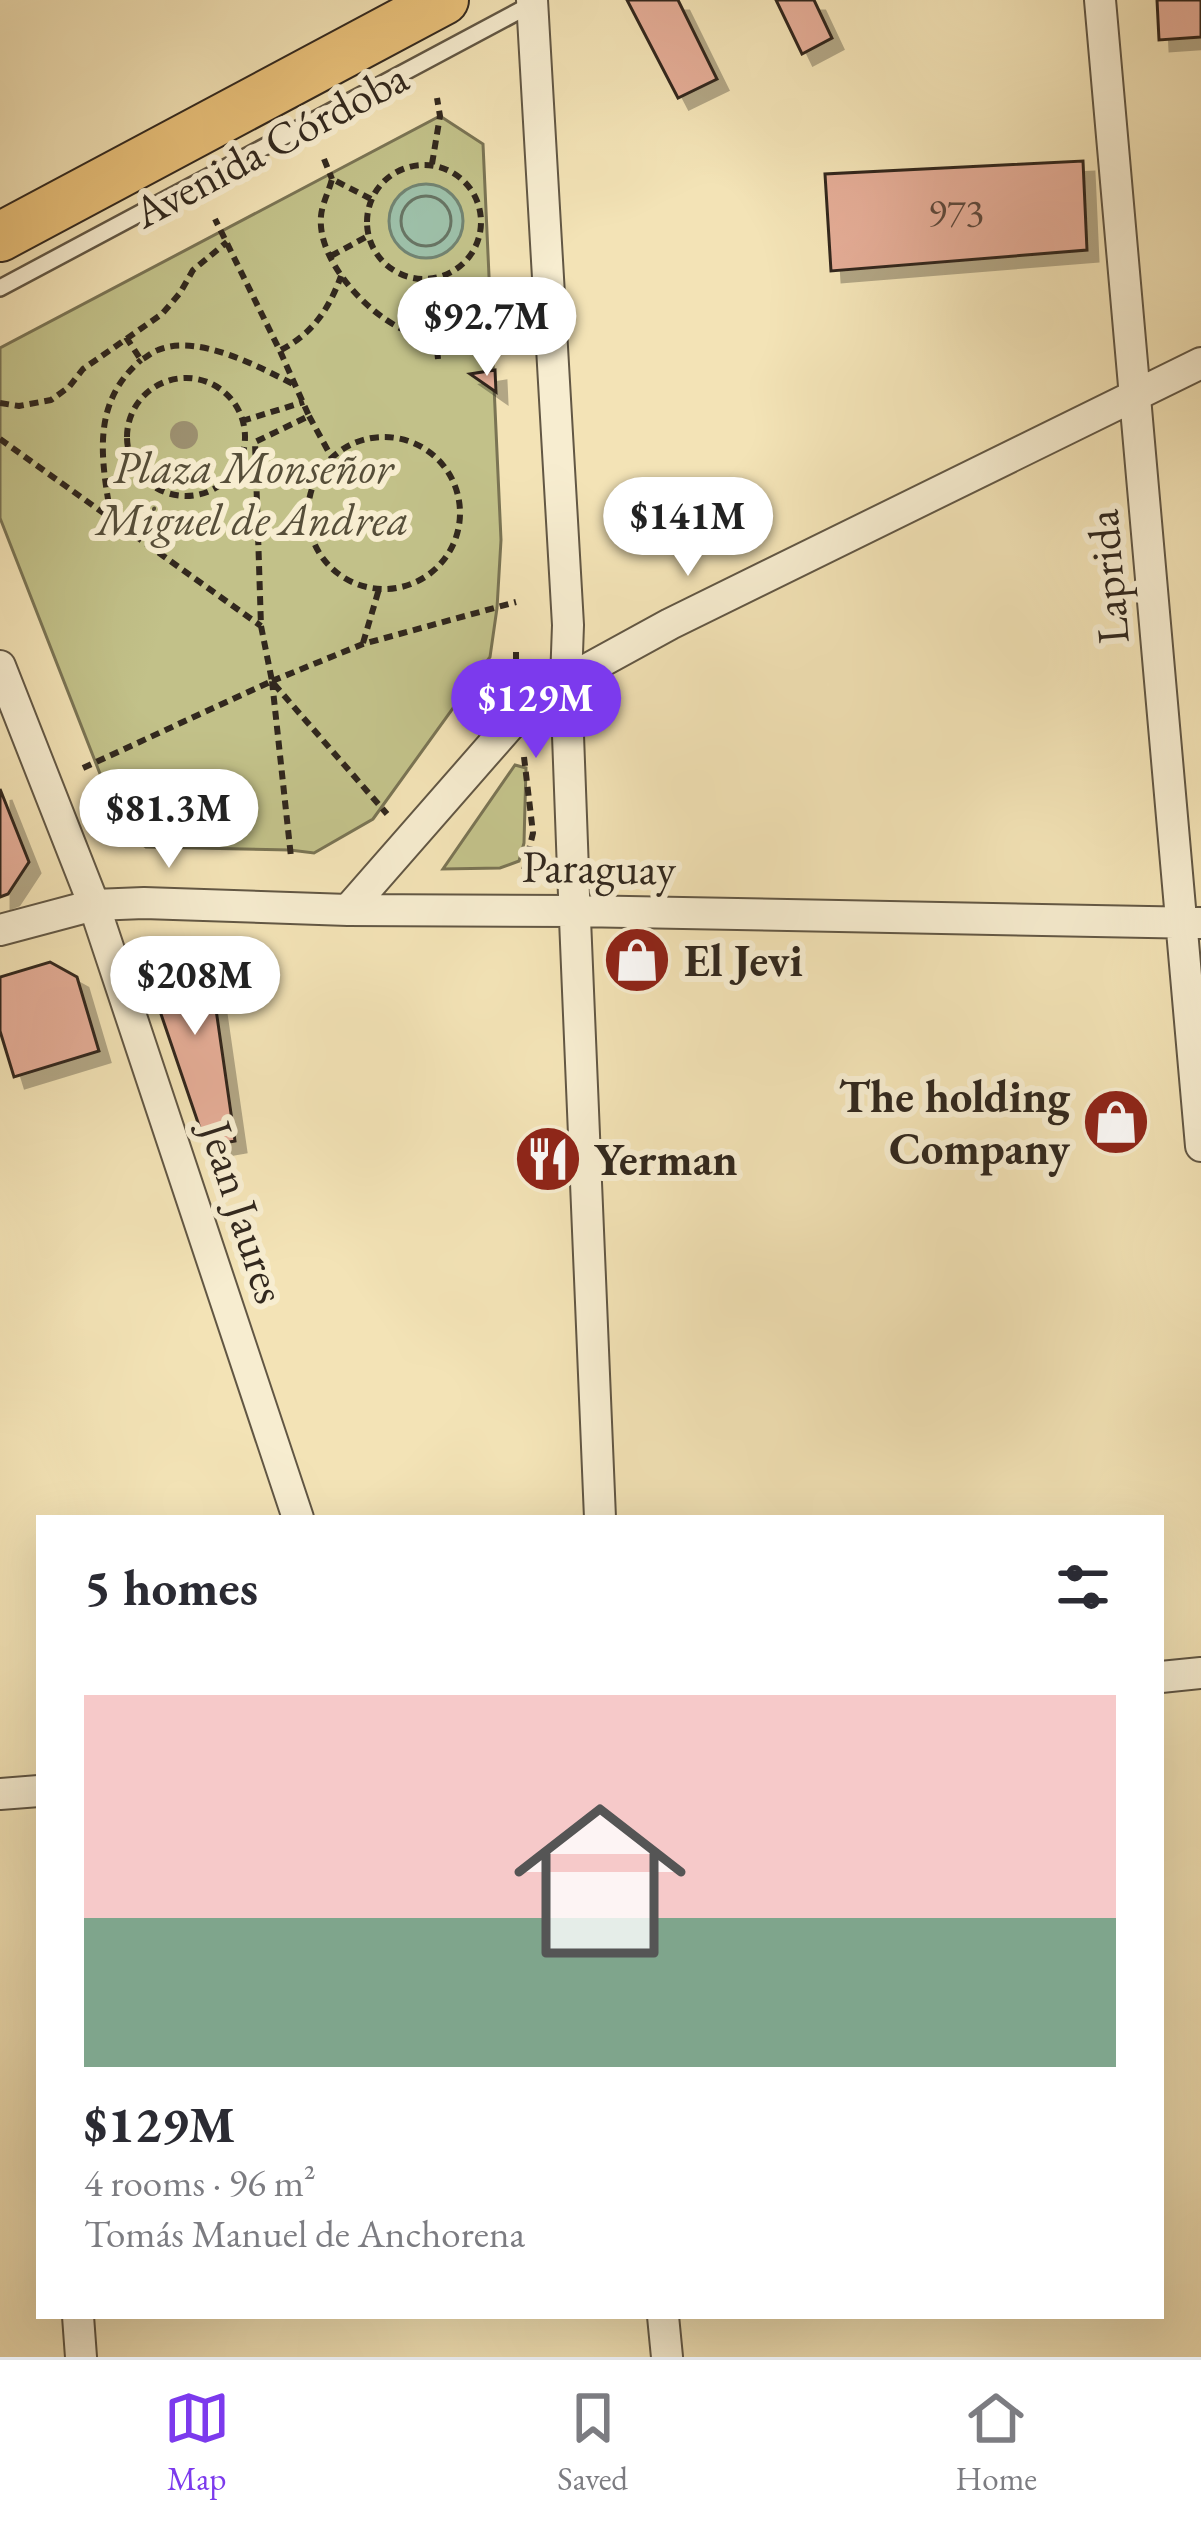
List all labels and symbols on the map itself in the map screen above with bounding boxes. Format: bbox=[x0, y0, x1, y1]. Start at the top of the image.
street label: Avenida Córdoba bbox=[122, 47, 417, 241]
house number: 973 bbox=[928, 187, 984, 238]
pin: $92.7M bbox=[389, 277, 585, 379]
park label: Plaza Monseñor Miguel de Andrea bbox=[94, 438, 409, 548]
pin: $141M bbox=[604, 477, 772, 579]
street label: Laprida bbox=[1072, 508, 1142, 646]
pin: $129M bbox=[452, 659, 620, 761]
pin: $81.3M bbox=[71, 769, 267, 871]
street label: Paraguay bbox=[521, 837, 677, 897]
shop icon: El Jevi bbox=[602, 925, 672, 995]
place label: El Jevi bbox=[684, 931, 803, 989]
pin: $208M bbox=[111, 936, 279, 1038]
place label: The holding Company bbox=[839, 1067, 1070, 1177]
shop icon: The holding Company bbox=[1081, 1087, 1151, 1157]
street label: Jean Jaures bbox=[186, 1110, 301, 1310]
restaurant icon: Yerman bbox=[513, 1124, 583, 1194]
place label: Yerman bbox=[594, 1130, 738, 1188]

